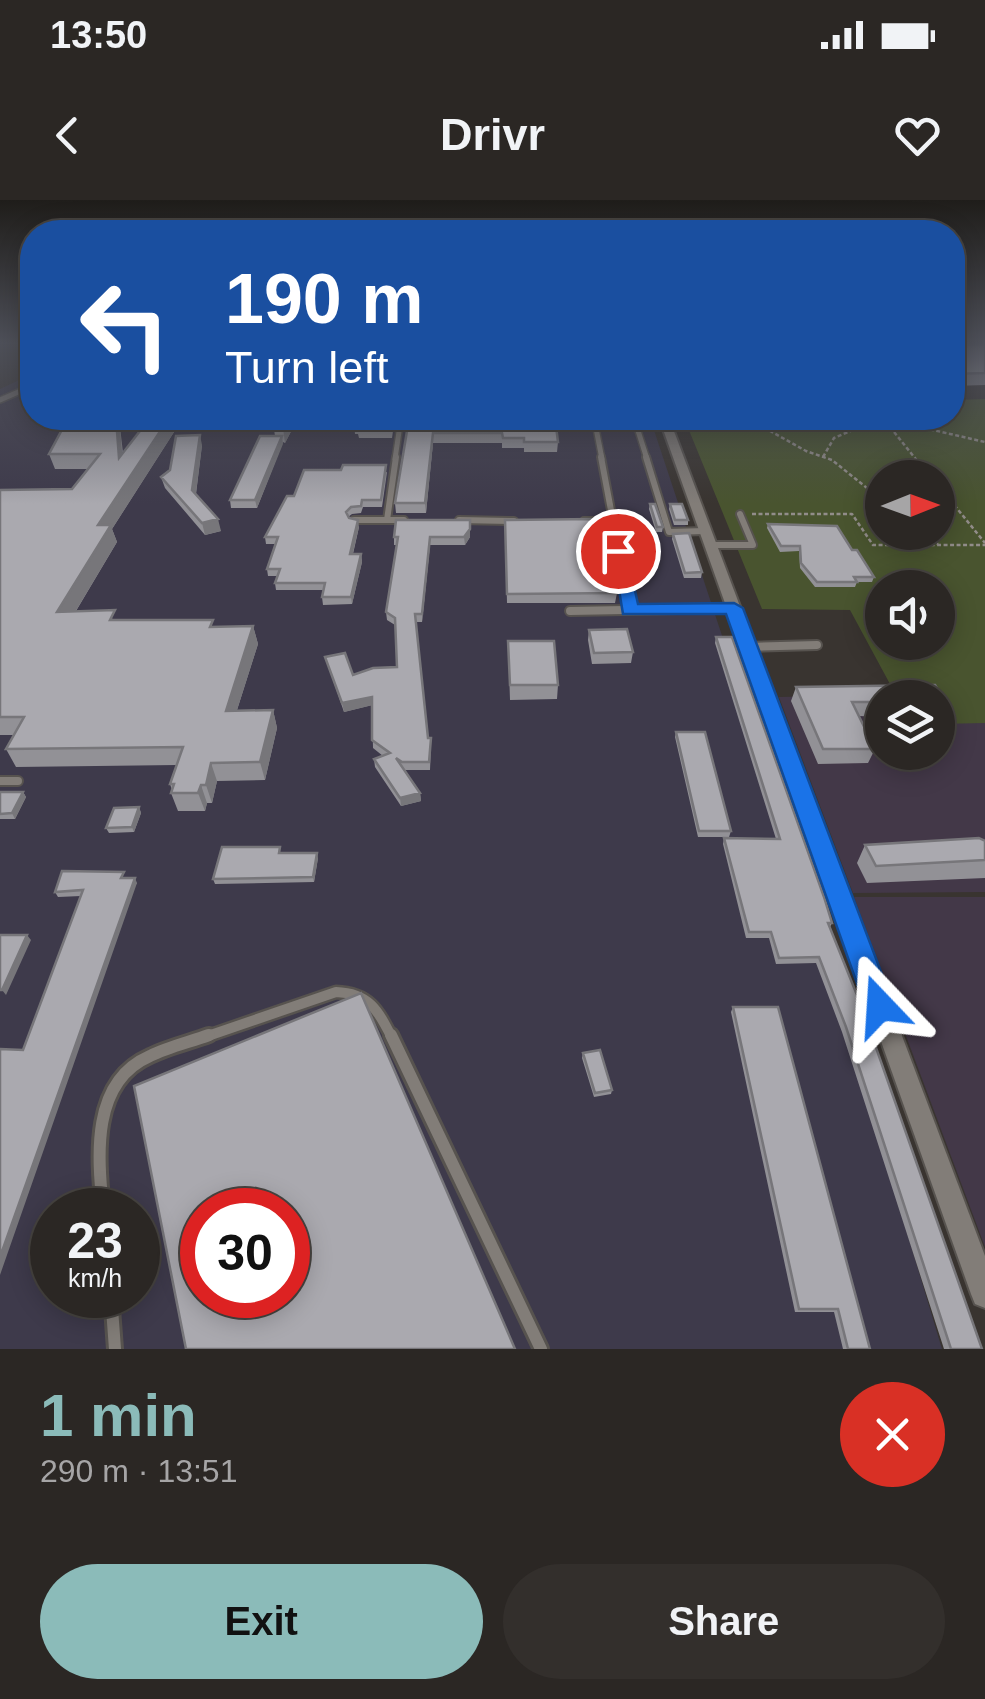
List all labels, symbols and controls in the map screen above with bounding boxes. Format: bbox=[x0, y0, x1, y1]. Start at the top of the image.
text: 13:50 bbox=[50, 14, 147, 56]
icon: back bbox=[40, 108, 95, 163]
icon: heart bbox=[890, 108, 945, 163]
text: Drivr bbox=[440, 109, 545, 160]
icon: left bbox=[60, 260, 190, 390]
text: 190 m bbox=[225, 260, 423, 338]
text: Turn left bbox=[225, 342, 388, 393]
north arrow bbox=[865, 460, 955, 550]
map controls bbox=[865, 460, 955, 770]
pin bbox=[576, 509, 661, 594]
icon: arrive bbox=[591, 524, 646, 579]
button: sound bbox=[865, 570, 955, 660]
button: layers bbox=[865, 680, 955, 770]
position arrow bbox=[828, 954, 932, 1058]
speed limit sign: 30 bbox=[180, 1188, 310, 1318]
text: 23 bbox=[67, 1213, 123, 1269]
text: km/h bbox=[68, 1264, 122, 1292]
text: 1 min bbox=[40, 1382, 197, 1449]
button: close bbox=[840, 1382, 945, 1487]
text: 290 m · 13:51 bbox=[40, 1453, 237, 1489]
button: Exit bbox=[40, 1564, 483, 1679]
button: Share bbox=[503, 1564, 945, 1679]

